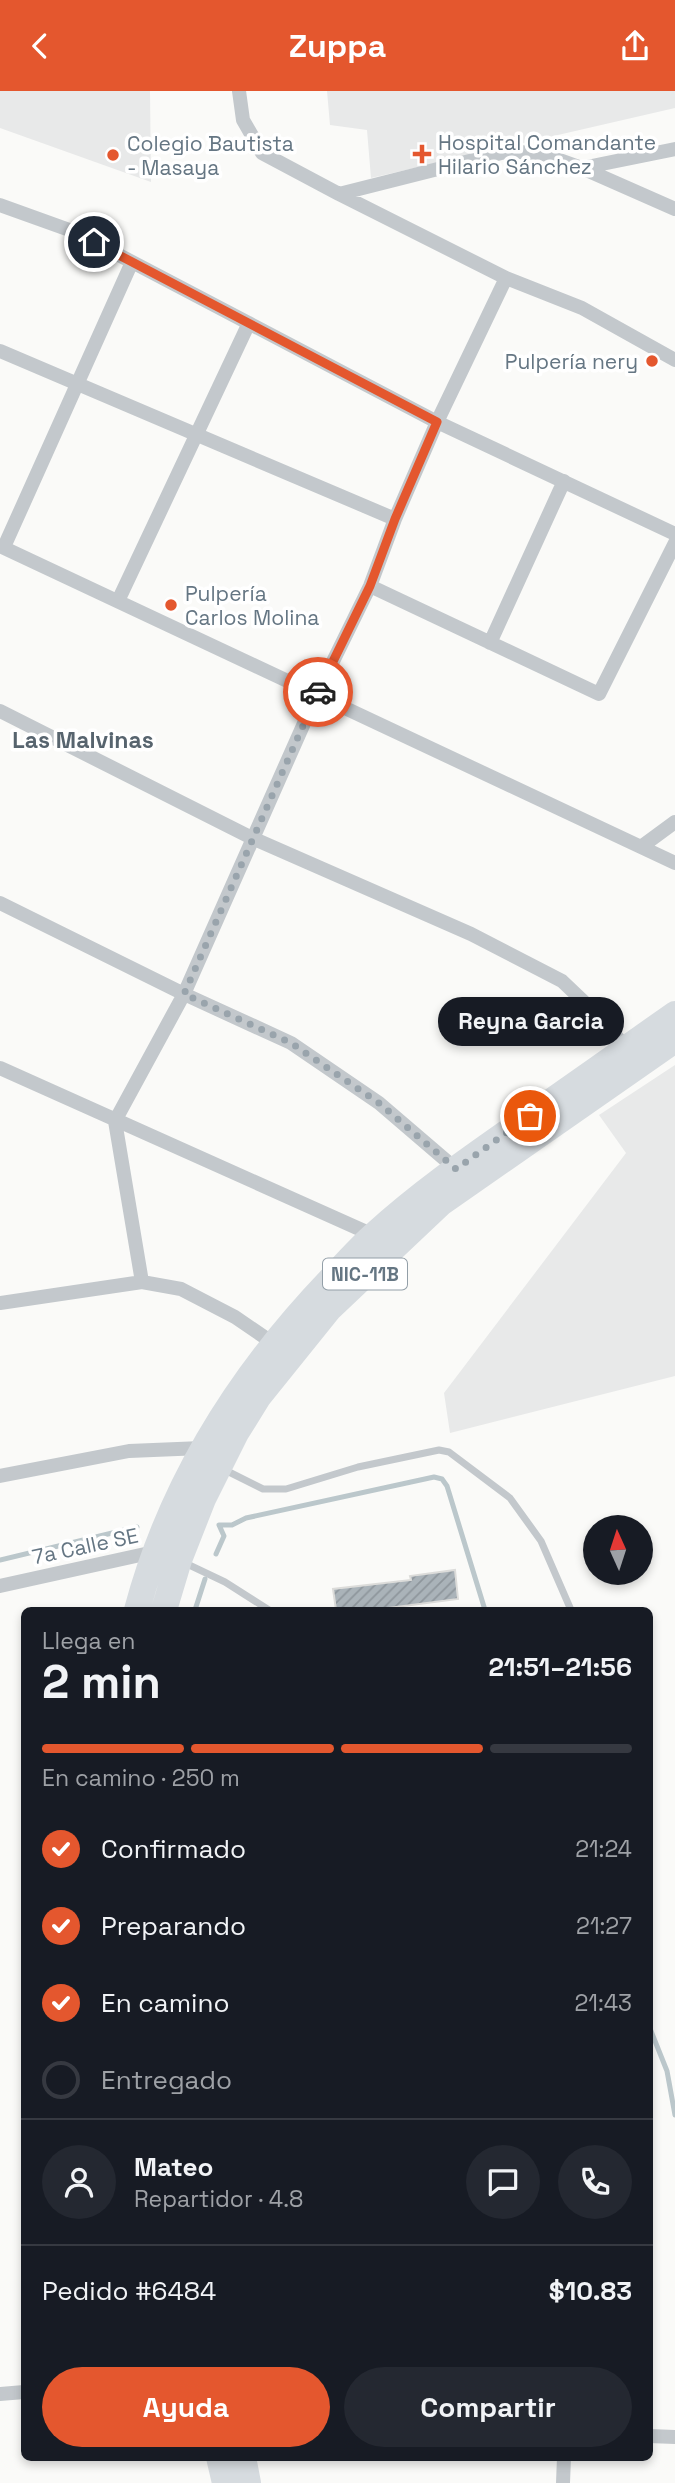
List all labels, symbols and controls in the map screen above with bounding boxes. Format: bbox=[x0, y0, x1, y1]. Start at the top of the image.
text: Zuppa bbox=[289, 26, 386, 66]
icon: back bbox=[21, 27, 59, 65]
icon: share bbox=[616, 27, 654, 65]
place label: Hospital Comandante Hilario Sánchez bbox=[438, 129, 656, 180]
place label: Colegio Bautista - Masaya bbox=[127, 130, 294, 181]
marker: Hospital Comandante Hilario Sánchez bbox=[412, 144, 432, 164]
marker: Colegio Bautista - Masaya bbox=[105, 147, 121, 163]
pin bbox=[64, 212, 124, 272]
icon: home bbox=[75, 223, 113, 261]
place label: Pulpería nery bbox=[505, 348, 638, 375]
marker: Pulpería nery bbox=[644, 353, 660, 369]
place label: Pulpería Carlos Molina bbox=[185, 580, 319, 631]
marker: Pulpería Carlos Molina bbox=[163, 597, 179, 613]
courier bbox=[283, 657, 353, 727]
icon: car bbox=[299, 673, 337, 711]
district label: Las Malvinas bbox=[12, 725, 154, 755]
callout: Reyna Garcia bbox=[437, 997, 623, 1046]
text: Reyna Garcia bbox=[458, 1006, 604, 1036]
pin bbox=[500, 1086, 560, 1146]
icon: bag bbox=[511, 1097, 549, 1135]
road number: NIC-11B bbox=[323, 1259, 407, 1289]
north arrow bbox=[583, 1515, 653, 1585]
map controls bbox=[583, 1515, 653, 1585]
street label: 7a Calle SE bbox=[30, 1522, 140, 1570]
text: Llega en bbox=[42, 1626, 135, 1656]
text: 21:51–21:56 bbox=[488, 1650, 632, 1684]
text: 2 min bbox=[42, 1653, 161, 1711]
text: En camino · 250 m bbox=[42, 1763, 240, 1793]
icon: check bbox=[42, 1830, 80, 1868]
text: Confirmado bbox=[101, 1832, 246, 1866]
text: 21:24 bbox=[575, 1834, 632, 1864]
icon: check bbox=[42, 1907, 80, 1945]
text: Preparando bbox=[101, 1909, 246, 1943]
text: 21:27 bbox=[576, 1911, 632, 1941]
icon: check bbox=[42, 1984, 80, 2022]
text: En camino bbox=[101, 1986, 230, 2020]
text: 21:43 bbox=[574, 1988, 632, 2018]
text: Entregado bbox=[101, 2063, 232, 2097]
button: person bbox=[42, 2145, 116, 2219]
button: chat bbox=[466, 2145, 540, 2219]
button: phone bbox=[558, 2145, 632, 2219]
text: Mateo bbox=[134, 2150, 213, 2184]
text: Repartidor · 4.8 bbox=[134, 2184, 303, 2214]
text: Pedido #6484 bbox=[42, 2274, 216, 2308]
text: $10.83 bbox=[549, 2274, 632, 2308]
button: Ayuda bbox=[42, 2367, 330, 2447]
button: Compartir bbox=[344, 2367, 632, 2447]

